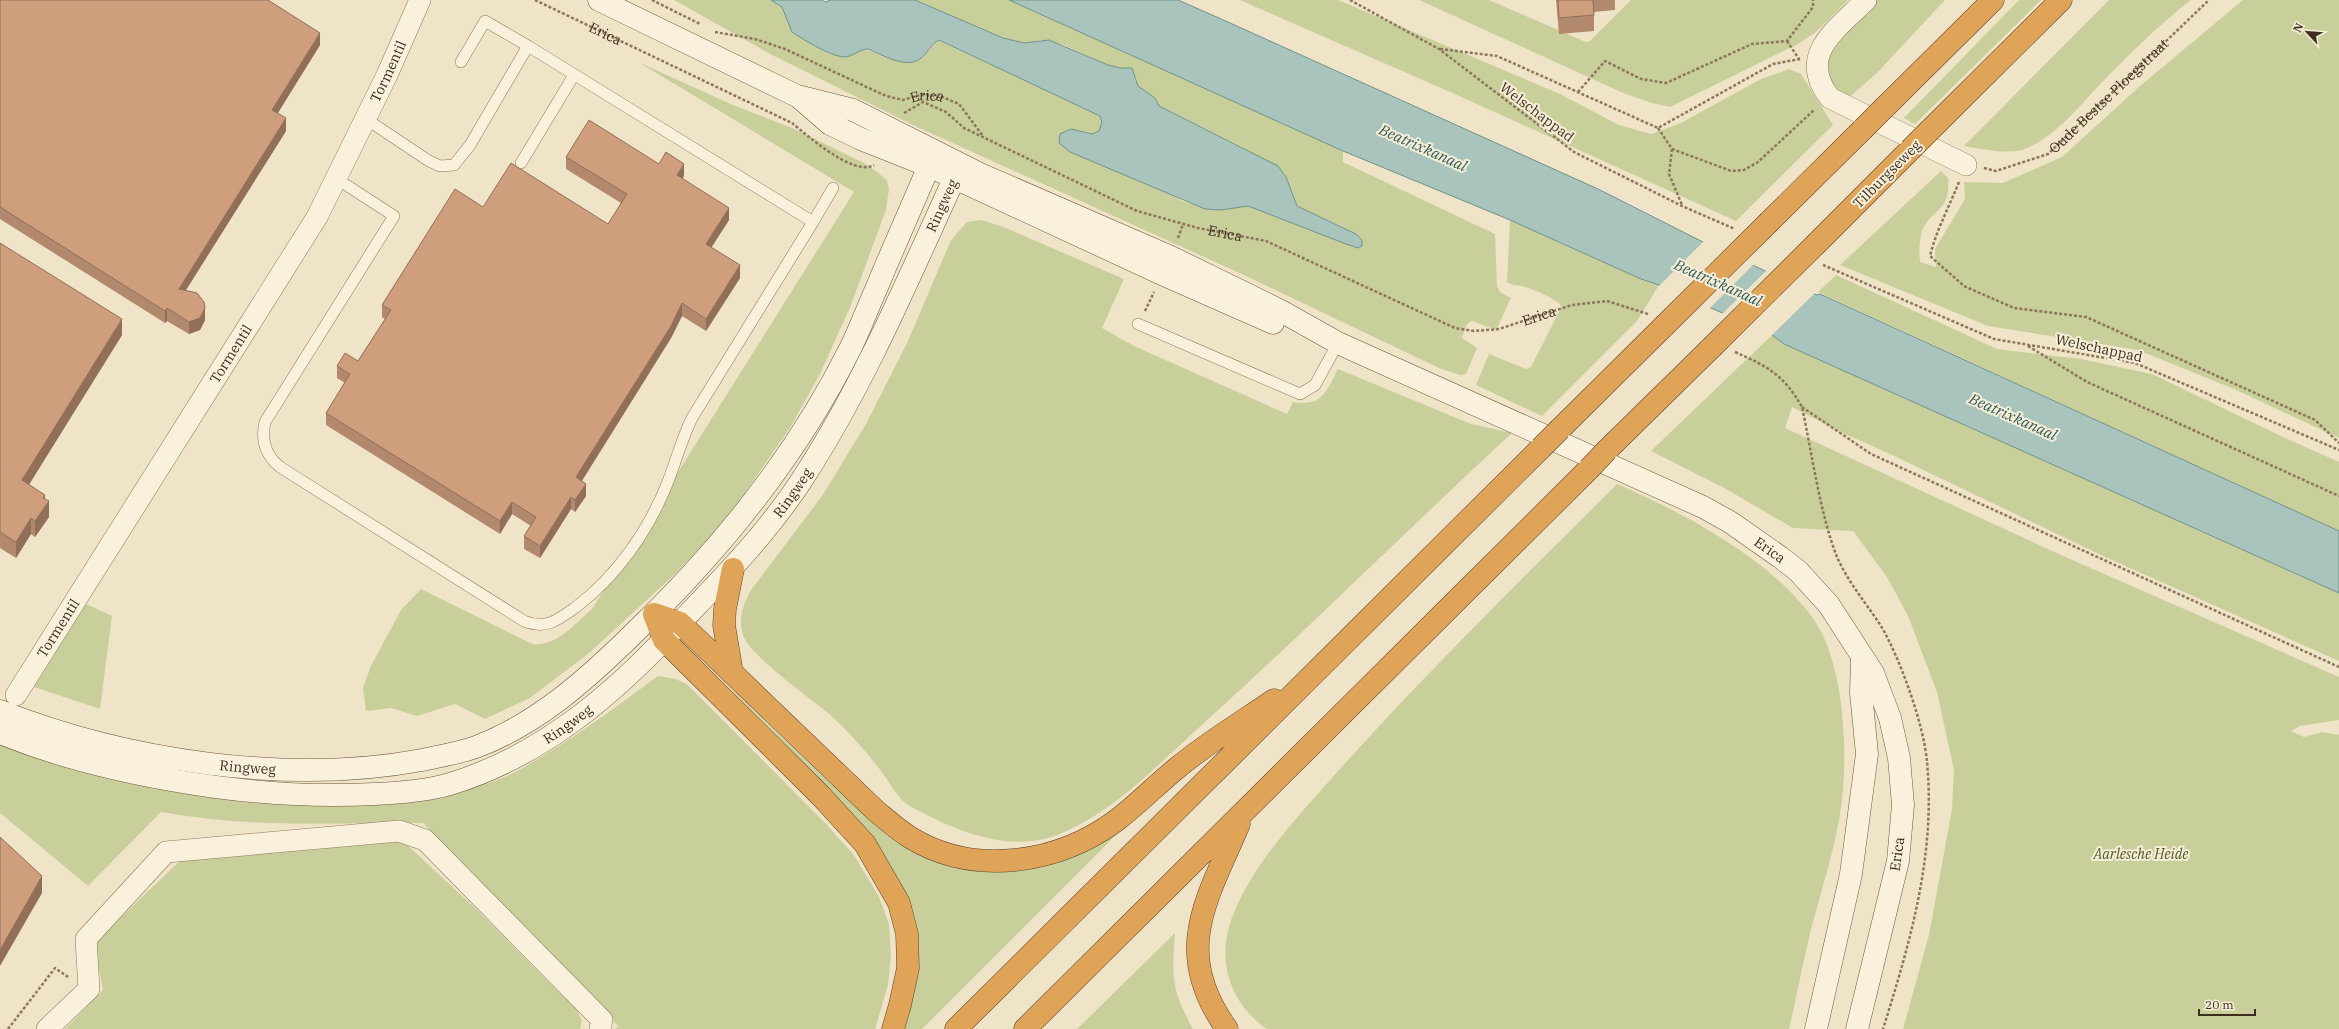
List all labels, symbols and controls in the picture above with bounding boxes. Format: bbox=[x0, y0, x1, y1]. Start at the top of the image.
north arrow bbox=[2287, 12, 2327, 52]
street label: Erica bbox=[586, 18, 625, 49]
text: N bbox=[2290, 20, 2306, 35]
street label: Oude Bestse Ploegstraat bbox=[2045, 35, 2172, 157]
street label: Tormentil bbox=[366, 38, 410, 105]
street label: Welschappad bbox=[1496, 78, 1578, 146]
street label: Erica bbox=[908, 86, 948, 106]
water label: Beatrixkanaal bbox=[1375, 119, 1471, 176]
street label: Tilburgseweg bbox=[1849, 136, 1925, 212]
street label: Ringweg bbox=[922, 176, 962, 235]
street label: Erica bbox=[1207, 221, 1244, 245]
water label: Beatrixkanaal bbox=[1670, 254, 1766, 311]
street label: Erica bbox=[1520, 302, 1558, 330]
street label: Tormentil bbox=[206, 321, 256, 387]
street label: Welschappad bbox=[2054, 330, 2145, 366]
water label: Beatrixkanaal bbox=[1965, 388, 2061, 445]
street label: Ringweg bbox=[769, 464, 816, 521]
street label: Erica bbox=[1751, 533, 1790, 567]
street label: Tormentil bbox=[33, 595, 83, 661]
street label: Ringweg bbox=[540, 700, 596, 748]
street label: Ringweg bbox=[219, 756, 277, 778]
street label: Erica bbox=[1886, 835, 1908, 872]
park label: Aarlesche Heide bbox=[2092, 845, 2189, 863]
scale bar bbox=[2199, 991, 2255, 1017]
text: 20 m bbox=[2205, 997, 2234, 1012]

